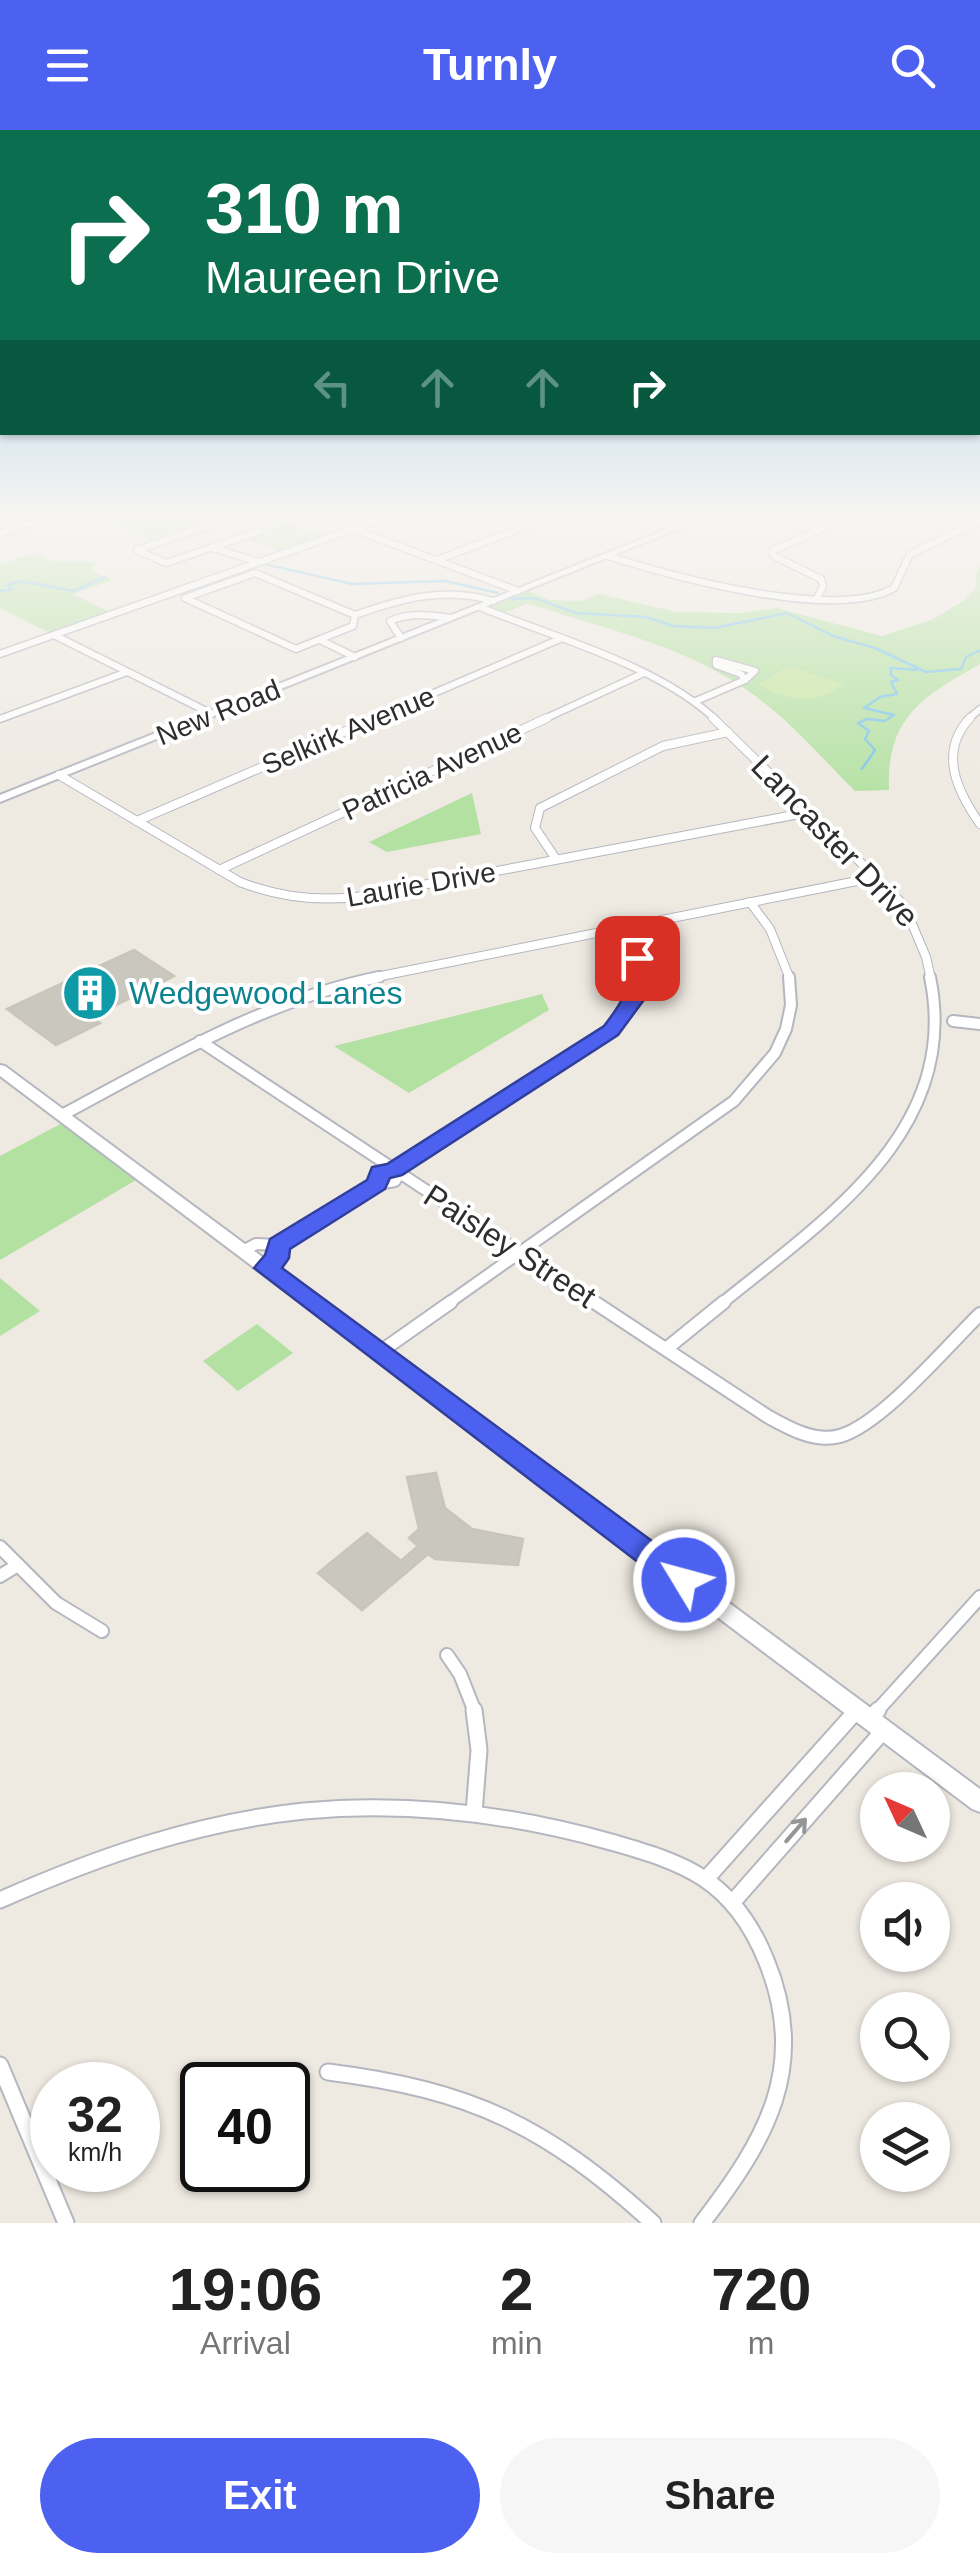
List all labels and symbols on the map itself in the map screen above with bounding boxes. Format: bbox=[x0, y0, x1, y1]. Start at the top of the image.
street label: New Road bbox=[152, 674, 285, 751]
street label: Selkirk Avenue bbox=[257, 680, 439, 781]
street label: Patricia Avenue bbox=[338, 716, 527, 827]
street label: Lancaster Drive bbox=[744, 748, 926, 934]
street label: Laurie Drive bbox=[344, 856, 498, 913]
pin bbox=[595, 916, 680, 1001]
building icon: Wedgewood Lanes bbox=[60, 963, 120, 1023]
place label: Wedgewood Lanes bbox=[129, 975, 402, 1011]
street label: Paisley Street bbox=[417, 1177, 603, 1315]
position arrow bbox=[632, 1528, 736, 1632]
north arrow bbox=[860, 1772, 950, 1862]
one-way arrow bbox=[785, 1818, 808, 1843]
speed limit sign: 40 bbox=[180, 2062, 310, 2192]

